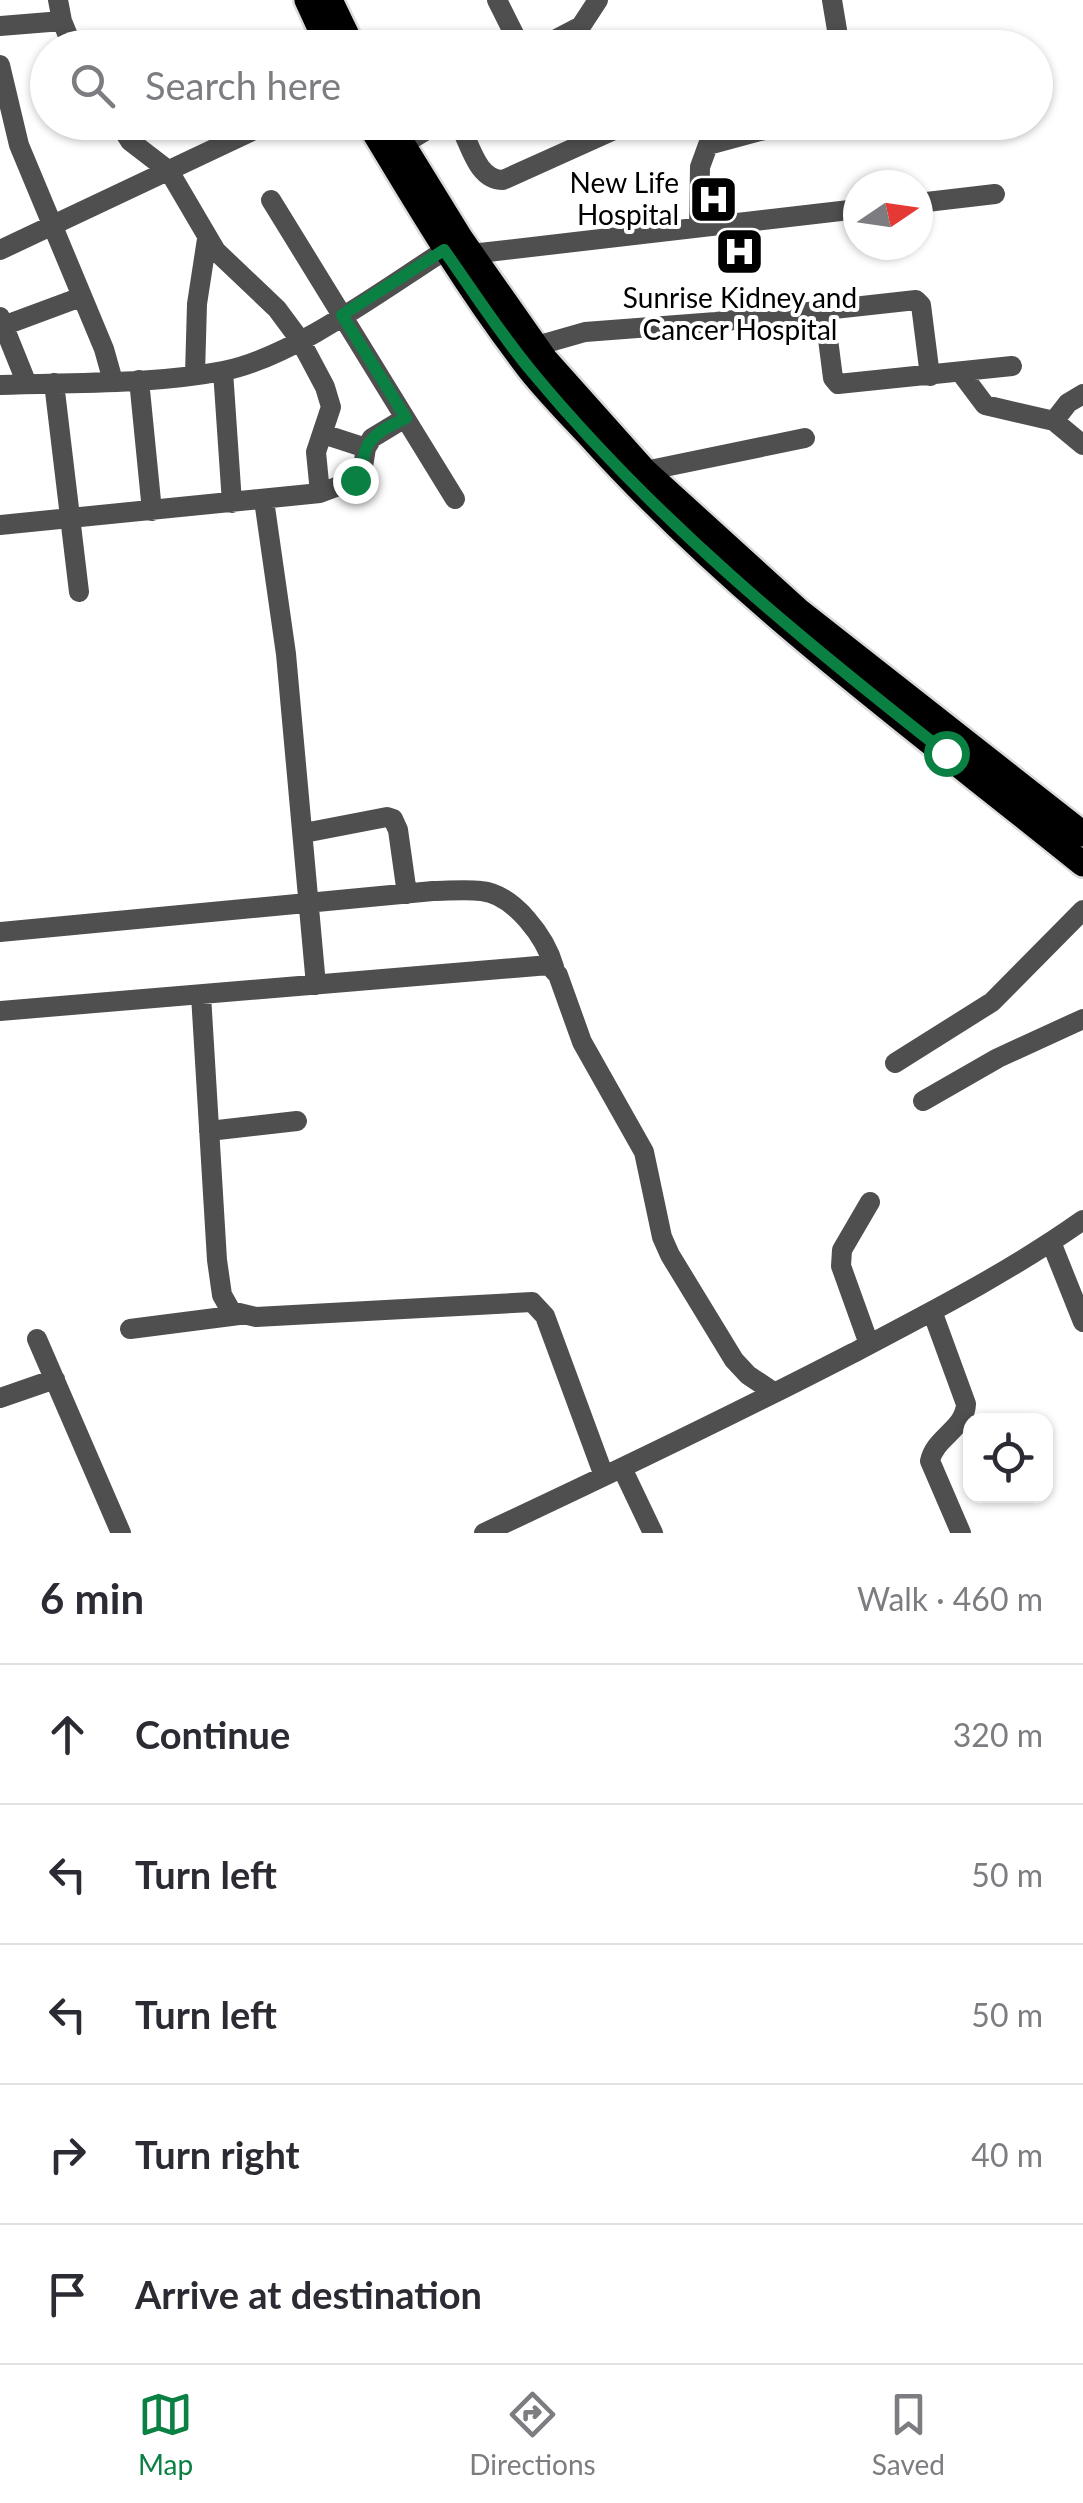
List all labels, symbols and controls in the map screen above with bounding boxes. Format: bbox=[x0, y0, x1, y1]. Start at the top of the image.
search box bbox=[30, 30, 1053, 140]
icon: search bbox=[65, 58, 120, 113]
text: Search here bbox=[145, 62, 341, 108]
place label: New Life Hospital bbox=[570, 165, 679, 231]
north arrow bbox=[843, 170, 933, 260]
hospital icon: New Life Hospital bbox=[688, 173, 740, 225]
hospital icon: Sunrise Kidney and Cancer Hospital bbox=[714, 225, 766, 277]
place label: Sunrise Kidney and Cancer Hospital bbox=[623, 280, 857, 346]
route end bbox=[333, 458, 379, 504]
route start bbox=[924, 731, 970, 777]
map controls bbox=[963, 1413, 1053, 1503]
button: locate bbox=[963, 1413, 1053, 1503]
text: 6 min bbox=[40, 1573, 144, 1623]
text: Walk · 460 m bbox=[857, 1579, 1043, 1618]
icon: ahead bbox=[40, 1707, 95, 1762]
text: Continue bbox=[135, 1711, 290, 1757]
text: 320 m bbox=[953, 1715, 1043, 1754]
icon: left bbox=[40, 1847, 95, 1902]
text: Turn left bbox=[135, 1851, 277, 1897]
text: 50 m bbox=[971, 1855, 1043, 1894]
icon: left bbox=[40, 1987, 95, 2042]
text: Turn left bbox=[135, 1991, 277, 2037]
text: 50 m bbox=[971, 1995, 1043, 2034]
icon: right bbox=[40, 2127, 95, 2182]
text: Turn right bbox=[135, 2131, 300, 2177]
text: 40 m bbox=[971, 2135, 1043, 2174]
icon: arrive bbox=[40, 2267, 95, 2322]
text: Arrive at destination bbox=[135, 2271, 482, 2317]
tab: Map bbox=[138, 2387, 193, 2481]
tab: Directions bbox=[469, 2387, 596, 2481]
tab: Saved bbox=[872, 2387, 945, 2481]

